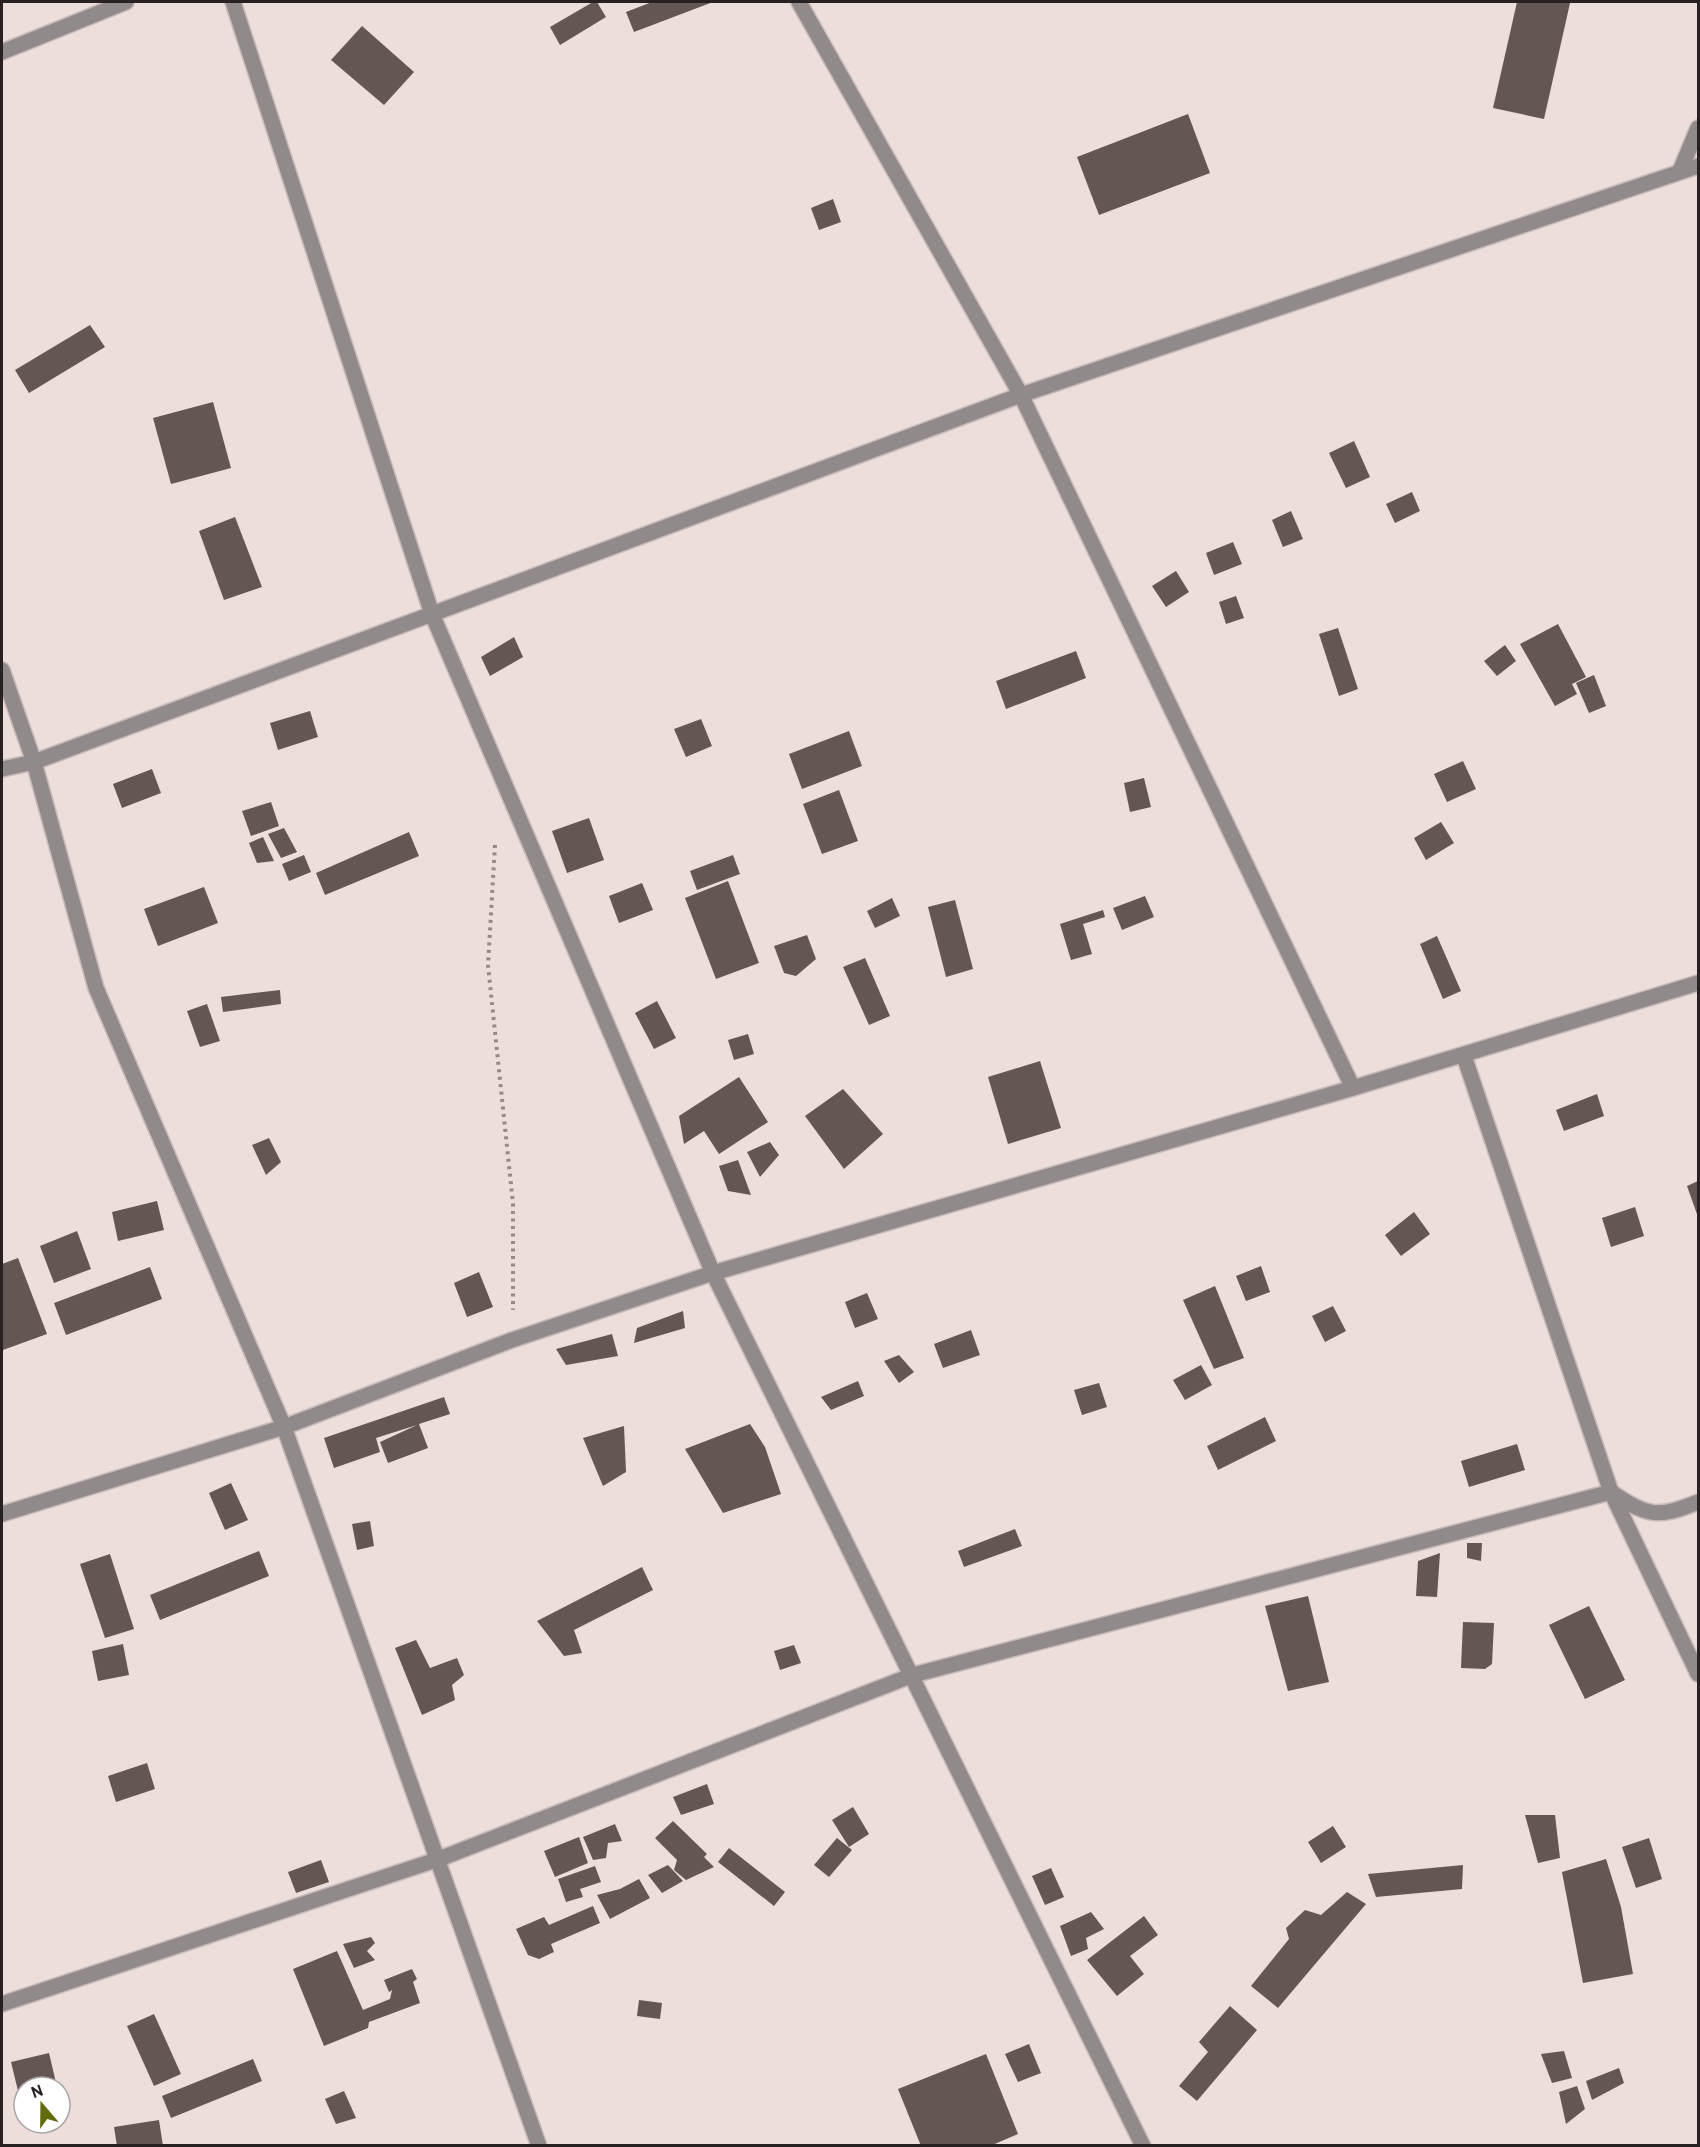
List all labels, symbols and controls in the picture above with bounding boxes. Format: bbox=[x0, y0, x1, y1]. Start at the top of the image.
north arrow bbox=[12, 2075, 72, 2135]
text: N bbox=[29, 2081, 46, 2104]

